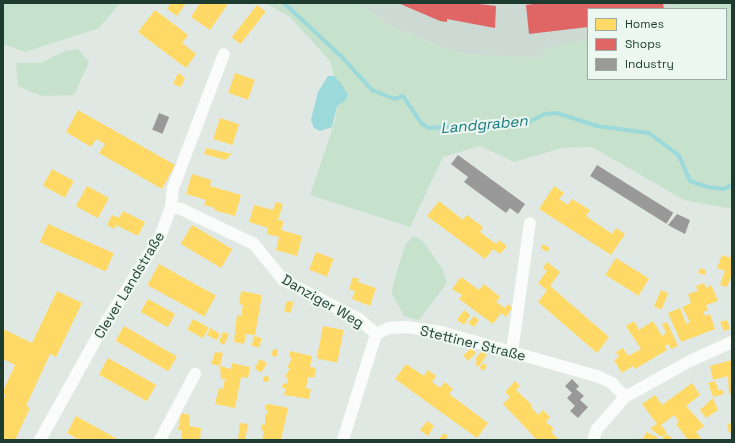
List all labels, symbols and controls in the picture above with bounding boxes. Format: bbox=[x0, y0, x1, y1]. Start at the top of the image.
legend bbox=[587, 8, 727, 80]
text: Homes bbox=[625, 16, 664, 32]
text: Shops bbox=[625, 36, 661, 52]
text: Industry bbox=[625, 56, 674, 72]
water label: Landgraben bbox=[440, 111, 528, 137]
street label: Clever Landstraße bbox=[90, 228, 168, 342]
street label: Danziger Weg bbox=[279, 271, 367, 331]
street label: Stettiner Straße bbox=[418, 322, 528, 364]

